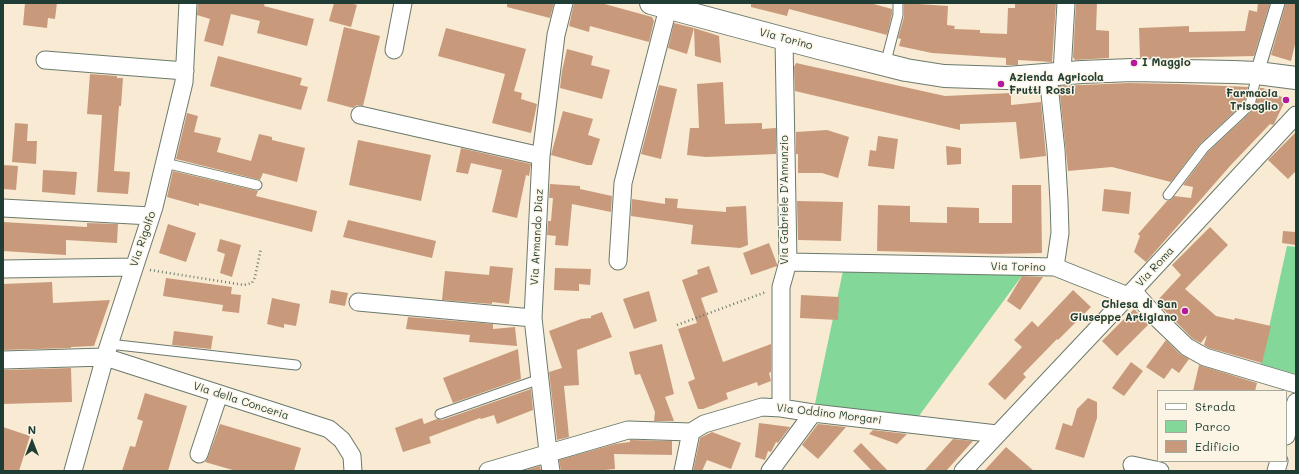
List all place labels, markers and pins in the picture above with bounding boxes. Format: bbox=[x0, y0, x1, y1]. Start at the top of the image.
place label: I Maggio bbox=[1142, 56, 1191, 70]
marker: I Maggio bbox=[1129, 58, 1139, 68]
place label: Azienda Agricola Frutti Rossi bbox=[1009, 71, 1104, 97]
marker: Azienda Agricola Frutti Rossi bbox=[996, 79, 1006, 89]
place label: Farmacia Trisoglio bbox=[1226, 87, 1278, 113]
marker: Farmacia Trisoglio bbox=[1281, 95, 1291, 105]
place label: Chiesa di San Giuseppe Artigiano bbox=[1070, 298, 1177, 324]
marker: Chiesa di San Giuseppe Artigiano bbox=[1180, 306, 1190, 316]

